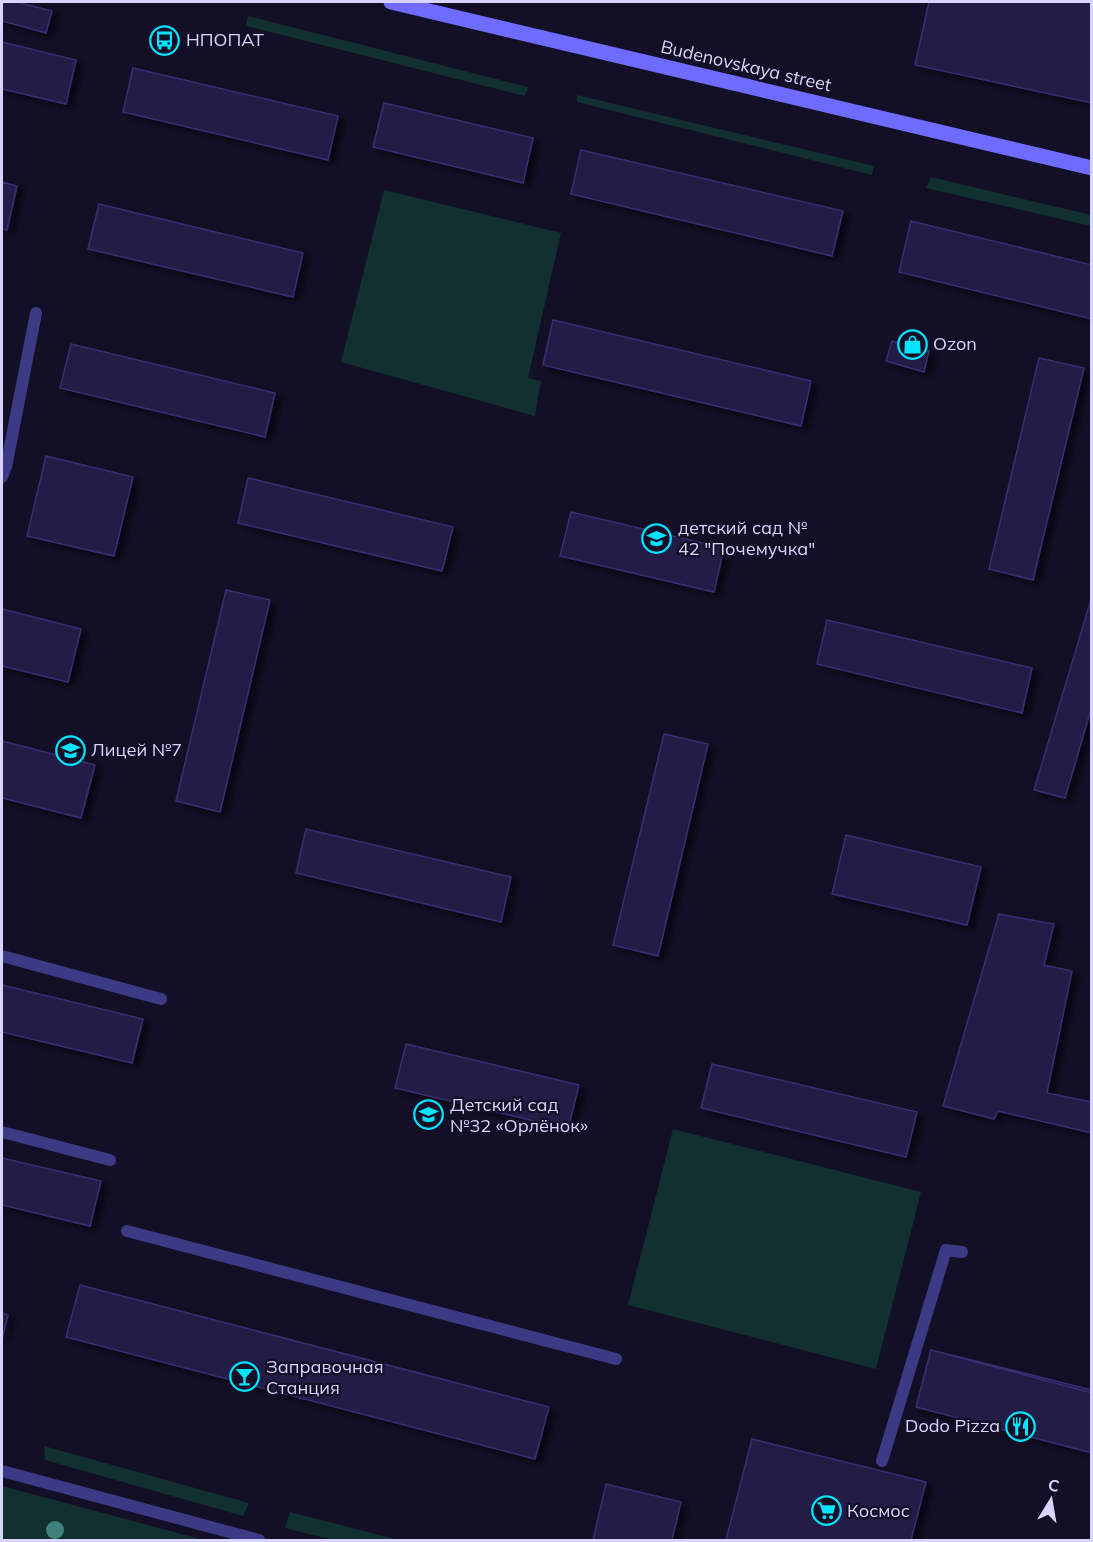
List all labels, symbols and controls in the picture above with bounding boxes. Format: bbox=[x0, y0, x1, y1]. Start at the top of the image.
bus stop icon: НПОПАТ bbox=[149, 24, 181, 56]
place label: НПОПАТ bbox=[186, 28, 264, 51]
street label: Budenovskaya street bbox=[659, 35, 834, 96]
shop icon: Ozon bbox=[896, 328, 928, 360]
place label: Ozon bbox=[933, 332, 977, 355]
place label: детский сад № 42 "Почемучка" bbox=[678, 516, 815, 560]
school or university icon: детский сад № 42 "Почемучка" bbox=[641, 522, 673, 554]
school or university icon: Лицей №7 bbox=[54, 734, 86, 766]
place label: Лицей №7 bbox=[91, 738, 182, 761]
place label: Детский сад №32 «Орлёнок» bbox=[450, 1093, 588, 1137]
school or university icon: Детский сад №32 «Орлёнок» bbox=[413, 1099, 445, 1131]
place label: Заправочная Станция bbox=[266, 1355, 384, 1399]
bar icon: Заправочная Станция bbox=[229, 1361, 261, 1393]
restaurant icon: Dodo Pizza bbox=[1005, 1410, 1037, 1442]
place label: Dodo Pizza bbox=[905, 1414, 1000, 1437]
north arrow bbox=[1021, 1470, 1081, 1530]
text: С bbox=[1047, 1474, 1061, 1496]
supermarket icon: Космос bbox=[810, 1495, 842, 1527]
place label: Космос bbox=[847, 1499, 910, 1522]

